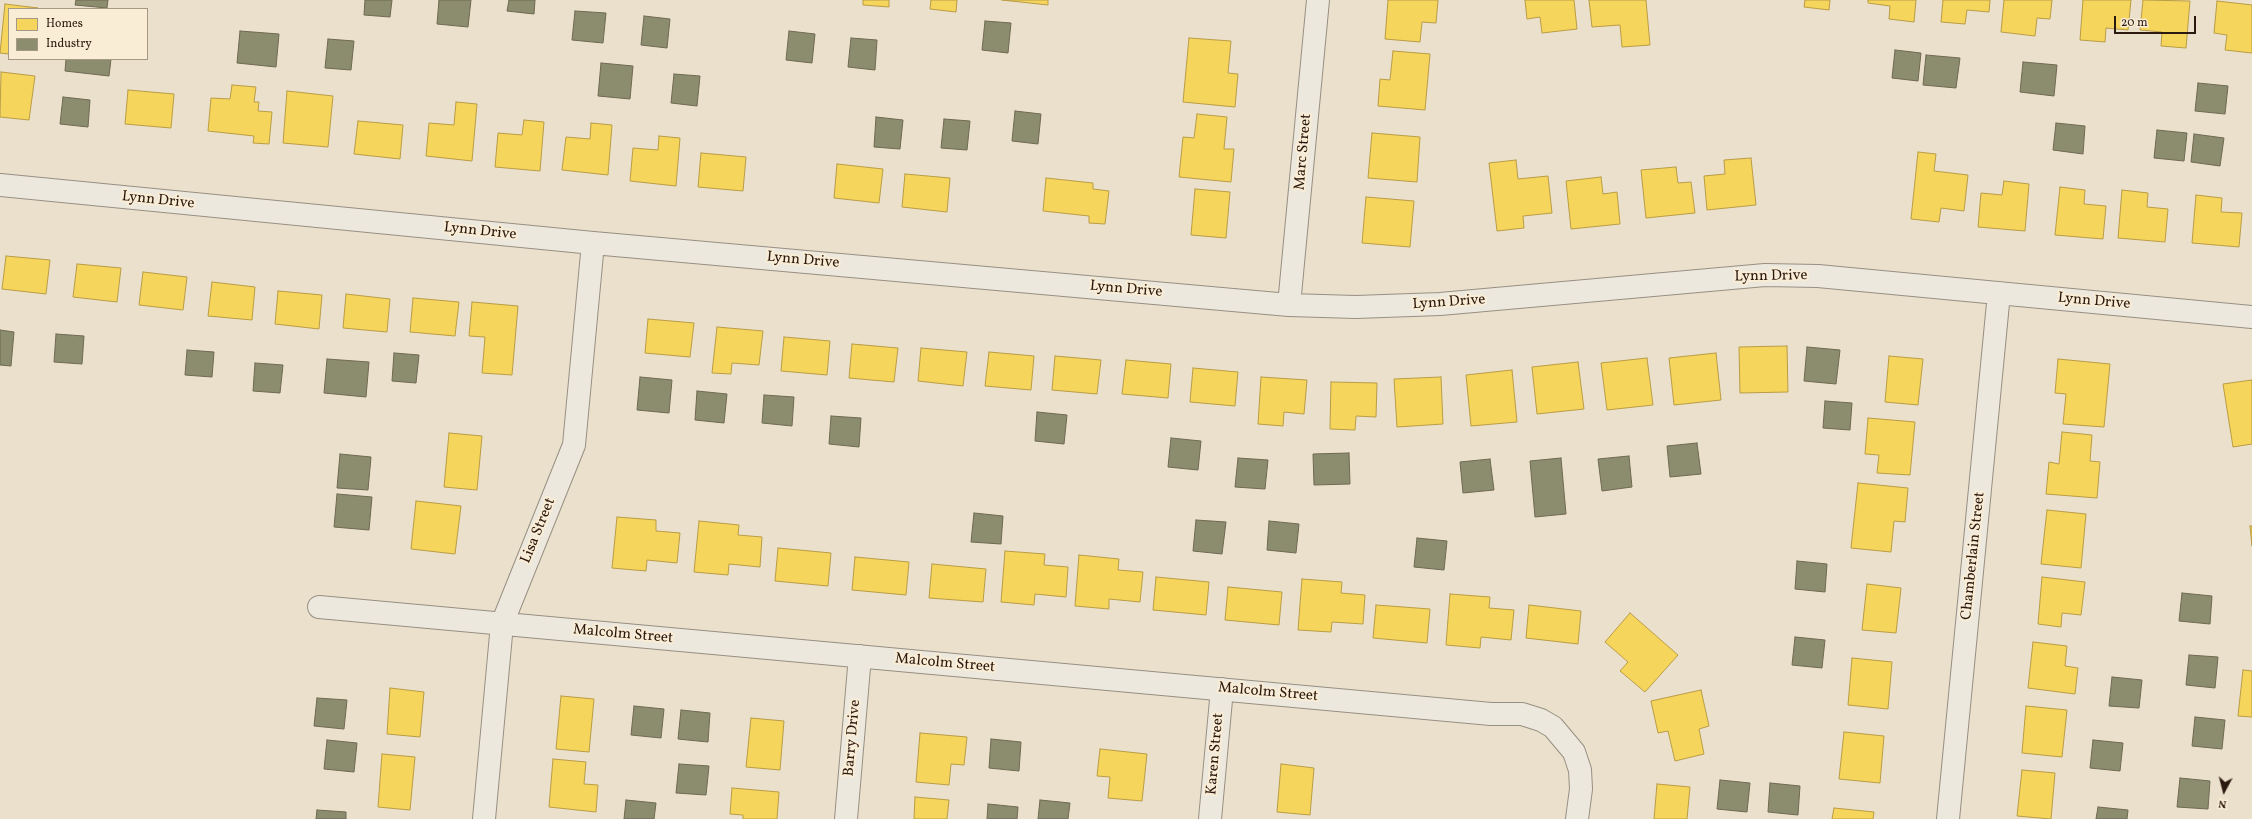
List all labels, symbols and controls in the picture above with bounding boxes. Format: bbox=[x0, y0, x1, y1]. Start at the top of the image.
legend bbox=[8, 8, 148, 60]
scale bar bbox=[2116, 8, 2198, 34]
text: 20 m bbox=[2121, 15, 2148, 31]
text: Homes bbox=[46, 16, 83, 32]
text: Industry bbox=[46, 36, 92, 52]
street label: Marc Street bbox=[1292, 113, 1316, 191]
street label: Lynn Drive bbox=[121, 188, 195, 214]
street label: Lynn Drive bbox=[443, 219, 517, 245]
street label: Lynn Drive bbox=[766, 249, 840, 273]
street label: Lynn Drive bbox=[1734, 267, 1808, 287]
street label: Lynn Drive bbox=[1089, 278, 1163, 302]
street label: Lynn Drive bbox=[2057, 290, 2131, 314]
street label: Lynn Drive bbox=[1412, 291, 1486, 315]
street label: Chamberlain Street bbox=[1958, 491, 1990, 621]
street label: Lisa Street bbox=[518, 496, 560, 566]
street label: Malcolm Street bbox=[572, 622, 674, 648]
street label: Malcolm Street bbox=[894, 651, 996, 677]
street label: Malcolm Street bbox=[1217, 680, 1319, 706]
street label: Barry Drive bbox=[841, 699, 865, 777]
street label: Karen Street bbox=[1203, 712, 1229, 796]
north arrow bbox=[2204, 771, 2244, 811]
text: N bbox=[2218, 795, 2227, 811]

